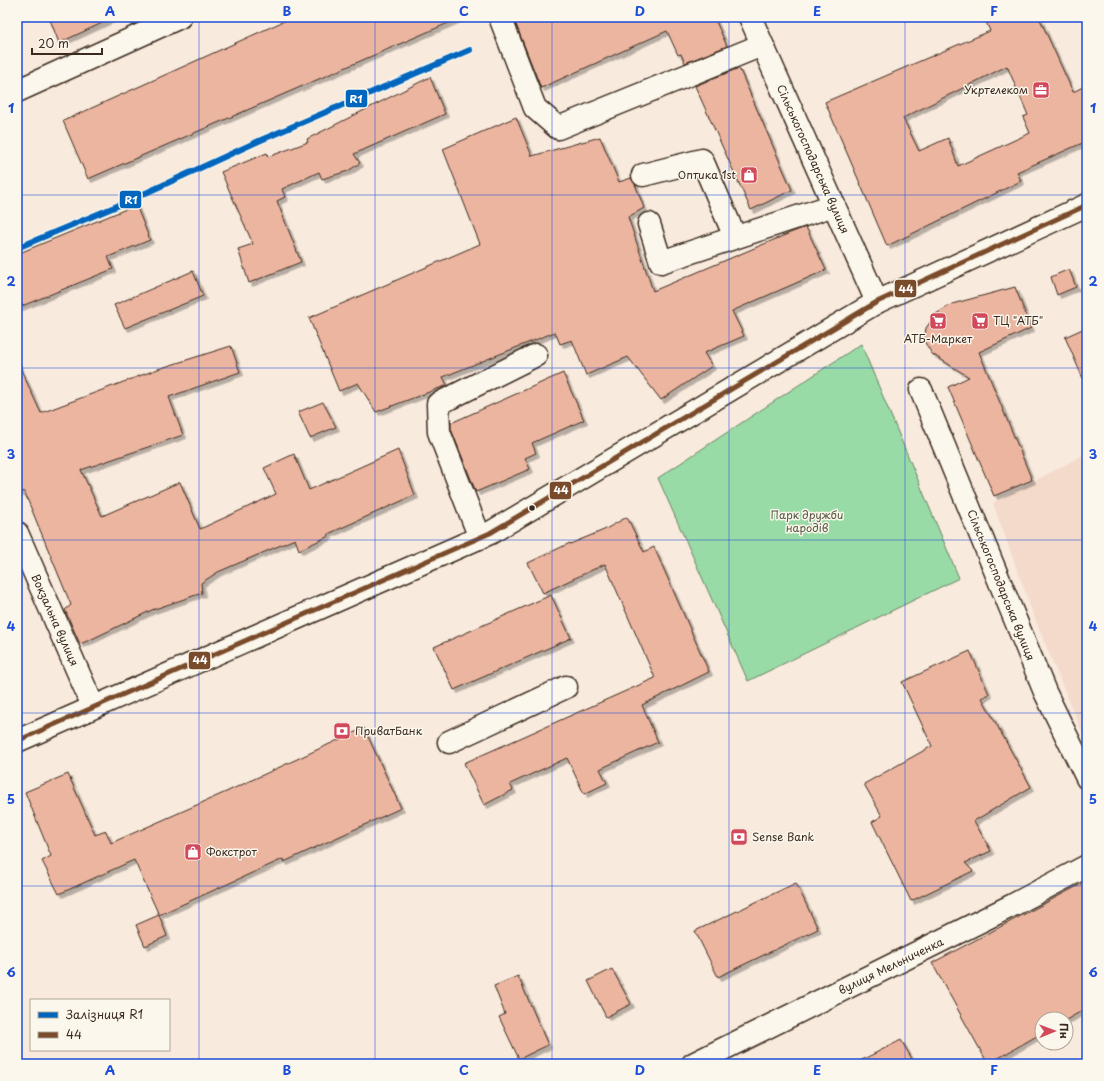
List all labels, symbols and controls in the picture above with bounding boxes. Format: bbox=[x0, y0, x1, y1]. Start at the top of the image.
text: A bbox=[105, 1, 115, 20]
text: B bbox=[283, 1, 292, 20]
text: C bbox=[459, 1, 469, 20]
text: D bbox=[635, 1, 645, 20]
text: E bbox=[813, 1, 821, 20]
text: F bbox=[990, 1, 998, 20]
scale bar bbox=[32, 30, 102, 56]
text: 20 m bbox=[38, 34, 69, 52]
office icon: Укртелеком bbox=[1031, 80, 1051, 100]
street label: Сільськогосподарська вулиця bbox=[773, 81, 854, 236]
place label: Укртелеком bbox=[964, 81, 1028, 98]
line badge: R1 bbox=[345, 89, 368, 108]
text: R1 bbox=[350, 90, 362, 107]
text: 1 bbox=[8, 98, 14, 117]
text: 1 bbox=[1090, 98, 1096, 117]
shop icon: Оптика 1st bbox=[739, 165, 759, 185]
place label: Оптика 1st bbox=[678, 166, 737, 183]
line badge: R1 bbox=[119, 190, 142, 209]
text: R1 bbox=[125, 191, 137, 208]
text: 2 bbox=[6, 271, 16, 290]
text: 2 bbox=[1088, 271, 1098, 290]
line badge: 44 bbox=[894, 279, 917, 298]
text: 44 bbox=[898, 280, 914, 297]
supermarket icon: АТБ-Маркет bbox=[928, 311, 948, 331]
supermarket icon: ТЦ "АТБ" bbox=[970, 311, 990, 331]
place label: ТЦ "АТБ" bbox=[993, 312, 1043, 329]
place label: АТБ-Маркет bbox=[904, 330, 973, 347]
text: 3 bbox=[7, 444, 16, 463]
text: 3 bbox=[1089, 444, 1098, 463]
line badge: 44 bbox=[549, 481, 572, 500]
text: 44 bbox=[553, 481, 569, 498]
unlabelled marker bbox=[527, 503, 537, 513]
park label: Парк дружби народів bbox=[771, 506, 843, 536]
street label: Сільськогосподарська вулиця bbox=[963, 507, 1040, 663]
street label: Вокзальна вулиця bbox=[28, 571, 83, 669]
text: 4 bbox=[7, 616, 16, 635]
text: 4 bbox=[1089, 616, 1098, 635]
line badge: 44 bbox=[188, 651, 211, 670]
text: 44 bbox=[192, 651, 208, 668]
bank icon: ПриватБанк bbox=[332, 721, 352, 741]
place label: ПриватБанк bbox=[355, 722, 423, 739]
text: 5 bbox=[7, 789, 15, 808]
text: 5 bbox=[1089, 789, 1097, 808]
bank icon: Sense Bank bbox=[729, 827, 749, 847]
place label: Sense Bank bbox=[752, 828, 815, 845]
shop icon: Фокстрот bbox=[183, 842, 203, 862]
place label: Фокстрот bbox=[206, 843, 257, 860]
street label: вулиця Мельниченка bbox=[835, 933, 946, 998]
text: 6 bbox=[6, 962, 16, 981]
text: 6 bbox=[1088, 962, 1098, 981]
legend bbox=[30, 999, 170, 1051]
text: Залізниця R1 bbox=[65, 1005, 143, 1023]
north arrow bbox=[1034, 1011, 1074, 1051]
text: Пн bbox=[1056, 1023, 1073, 1039]
text: 44 bbox=[66, 1025, 82, 1043]
text: A bbox=[105, 1060, 115, 1079]
text: B bbox=[283, 1060, 292, 1079]
text: C bbox=[459, 1060, 469, 1079]
text: D bbox=[635, 1060, 645, 1079]
text: E bbox=[813, 1060, 821, 1079]
text: F bbox=[990, 1060, 998, 1079]

